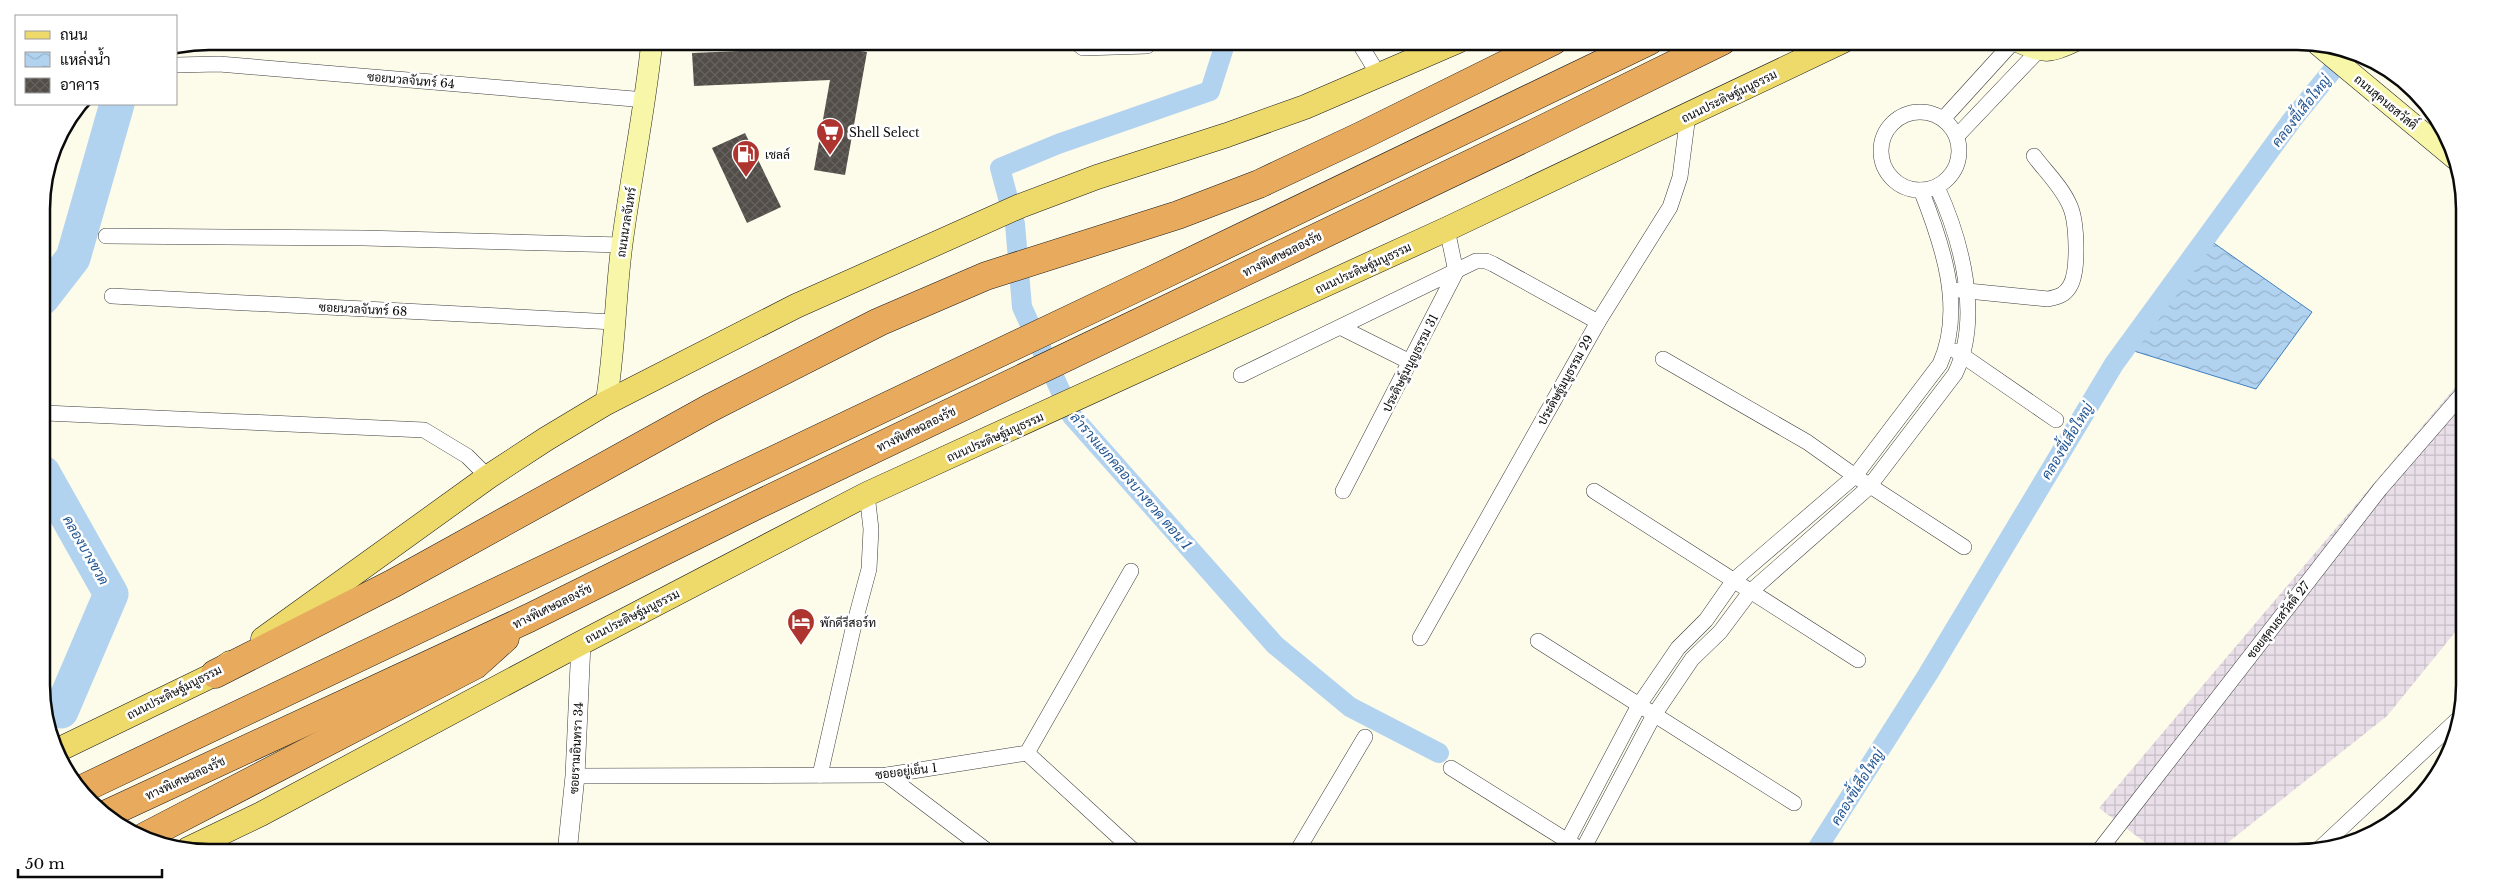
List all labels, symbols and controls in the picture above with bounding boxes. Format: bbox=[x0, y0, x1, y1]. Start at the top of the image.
legend bbox=[15, 15, 178, 105]
text: ถนน bbox=[60, 25, 88, 44]
text: แหล่งน้ำ bbox=[60, 47, 111, 69]
street label: ถนนประดิษฐ์มนูธรรม bbox=[1679, 66, 1780, 127]
water label: คลองขี้เสือใหญ่ bbox=[2264, 68, 2335, 150]
street label: ซอยนวลจันทร์ 64 bbox=[366, 69, 456, 91]
street label: ถนนสุคนธสวัสดิ์ bbox=[2350, 69, 2423, 134]
text: อาคาร bbox=[60, 75, 100, 94]
supermarket icon: Shell Select bbox=[815, 117, 845, 156]
place label: Shell Select bbox=[849, 125, 920, 140]
fuel station icon: เชลล์ bbox=[731, 139, 761, 178]
place label: เชลล์ bbox=[765, 147, 790, 162]
street label: ถนนนวลจันทร์ bbox=[613, 186, 639, 258]
street label: ทางพิเศษฉลองรัช bbox=[1240, 228, 1324, 280]
street label: ถนนประดิษฐ์มนูธรรม bbox=[1312, 239, 1414, 298]
street label: ซอยนวลจันทร์ 68 bbox=[318, 299, 408, 319]
street label: ประดิษฐ์มนูญธรรม 31 bbox=[1379, 311, 1442, 415]
street label: ประดิษฐ์มนูธรรม 29 bbox=[1534, 332, 1597, 428]
water label: คลองขี้เสือใหญ่ bbox=[2034, 397, 2097, 483]
street label: ทางพิเศษฉลองรัช bbox=[874, 403, 958, 455]
street label: ถนนประดิษฐ์มนูธรรม bbox=[944, 409, 1046, 466]
water label: ลำรางแยกคลองบางขวด ตอน 1 bbox=[1066, 409, 1196, 553]
water label: คลองบางขวด bbox=[59, 512, 113, 588]
street label: ซอยสุคนธสวัสดิ์ 27 bbox=[2241, 576, 2315, 663]
street label: ทางพิเศษฉลองรัช bbox=[510, 580, 594, 632]
street label: ถนนประดิษฐ์มนูธรรม bbox=[582, 586, 682, 647]
hotel icon: พักดีรีสอร์ท bbox=[786, 607, 816, 646]
place label: พักดีรีสอร์ท bbox=[820, 615, 876, 630]
street label: ถนนประดิษฐ์มนูธรรม bbox=[124, 662, 224, 723]
street label: ซอยรามอินทรา 34 bbox=[566, 701, 586, 795]
water label: คลองขี้เสือใหญ่ bbox=[1823, 743, 1888, 828]
street label: ทางพิเศษฉลองรัช bbox=[143, 753, 227, 803]
street label: ซอยอยู่เย็น 1 bbox=[874, 759, 938, 783]
scale bar bbox=[18, 846, 161, 878]
text: 50 m bbox=[25, 854, 65, 873]

